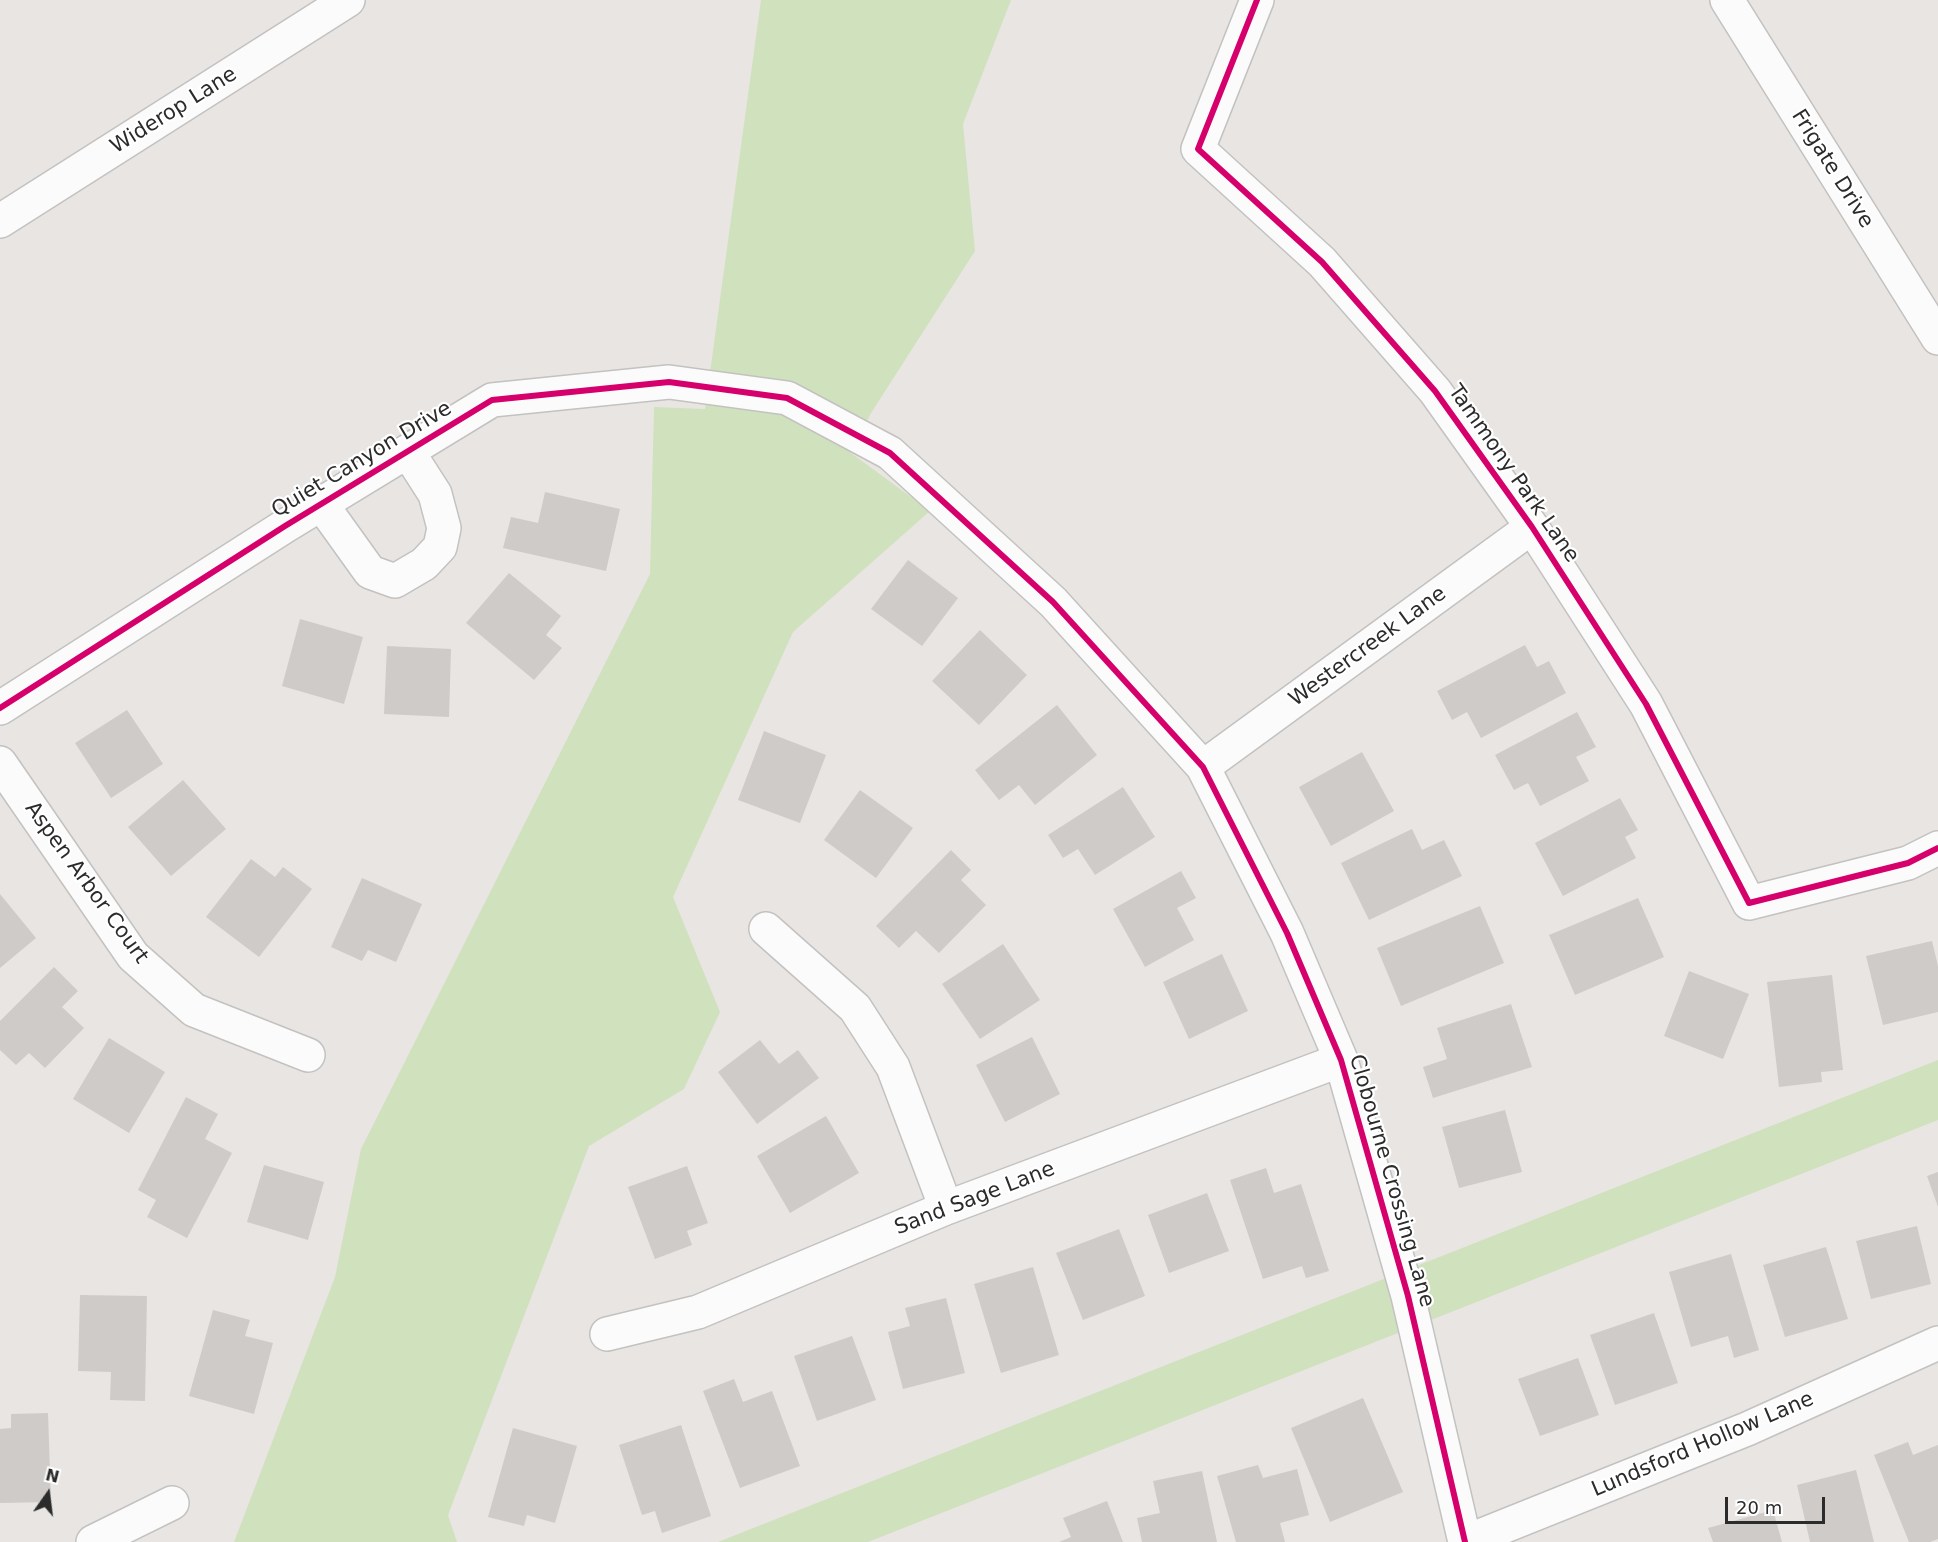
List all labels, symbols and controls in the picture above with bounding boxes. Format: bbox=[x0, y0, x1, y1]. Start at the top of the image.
street label: Widerop Lane bbox=[106, 62, 242, 160]
street label: Frigate Drive bbox=[1786, 105, 1878, 233]
street label: Tammony Park Lane bbox=[1442, 380, 1584, 568]
street label: Quiet Canyon Drive bbox=[267, 396, 457, 524]
street label: Westercreek Lane bbox=[1285, 582, 1451, 712]
street label: Aspen Arbor Court bbox=[19, 797, 153, 969]
street label: Clobourne Crossing Lane bbox=[1343, 1052, 1439, 1310]
street label: Sand Sage Lane bbox=[891, 1157, 1059, 1241]
street label: Lundsford Hollow Lane bbox=[1588, 1387, 1818, 1503]
north arrow bbox=[18, 1464, 78, 1524]
text: N bbox=[44, 1465, 61, 1487]
scale bar bbox=[1728, 1485, 1828, 1523]
text: 20 m bbox=[1736, 1497, 1782, 1518]

